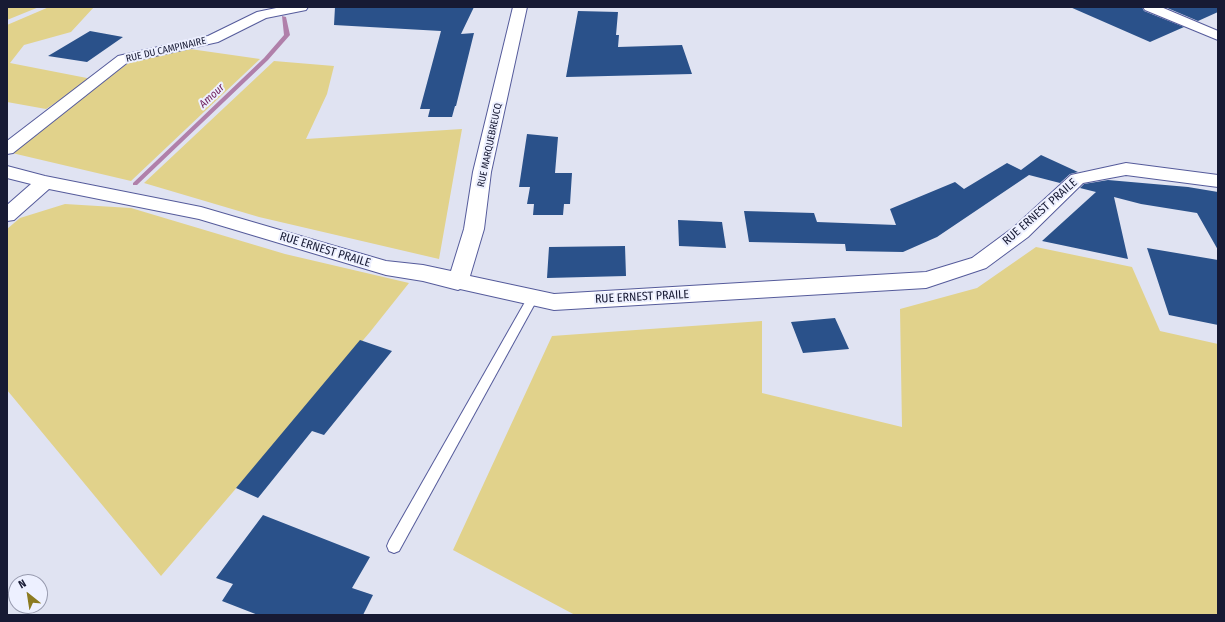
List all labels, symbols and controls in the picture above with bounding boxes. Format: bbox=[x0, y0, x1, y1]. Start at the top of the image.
street label: RUE DU CAMPINAIRE bbox=[125, 35, 207, 65]
water label: Amour bbox=[197, 81, 227, 111]
street label: RUE MARQUEBREUCQ bbox=[475, 102, 505, 188]
street label: RUE ERNEST PRAILE bbox=[1000, 176, 1080, 248]
street label: RUE ERNEST PRAILE bbox=[278, 229, 372, 271]
street label: RUE ERNEST PRAILE bbox=[595, 287, 689, 307]
north arrow bbox=[8, 574, 48, 614]
text: N bbox=[16, 577, 28, 591]

